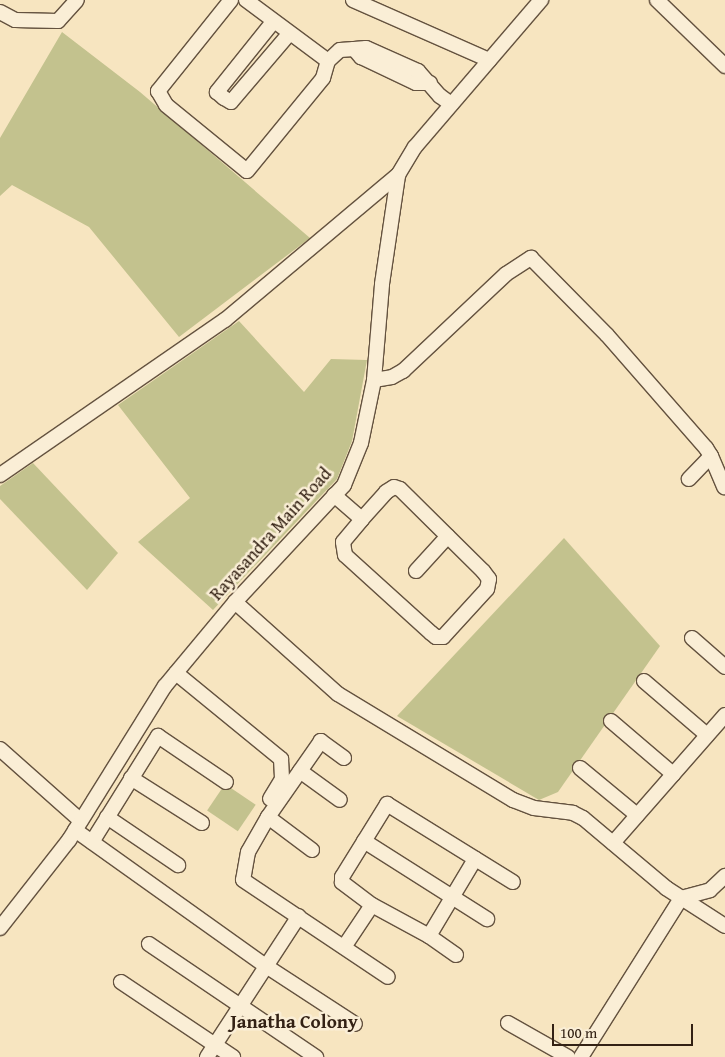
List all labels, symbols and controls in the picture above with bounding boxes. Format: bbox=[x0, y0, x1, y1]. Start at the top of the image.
street label: Rayasandra Main Road bbox=[206, 463, 336, 605]
district label: Janatha Colony bbox=[230, 1011, 358, 1033]
scale bar bbox=[555, 1014, 696, 1046]
text: 100 m bbox=[560, 1022, 597, 1043]

